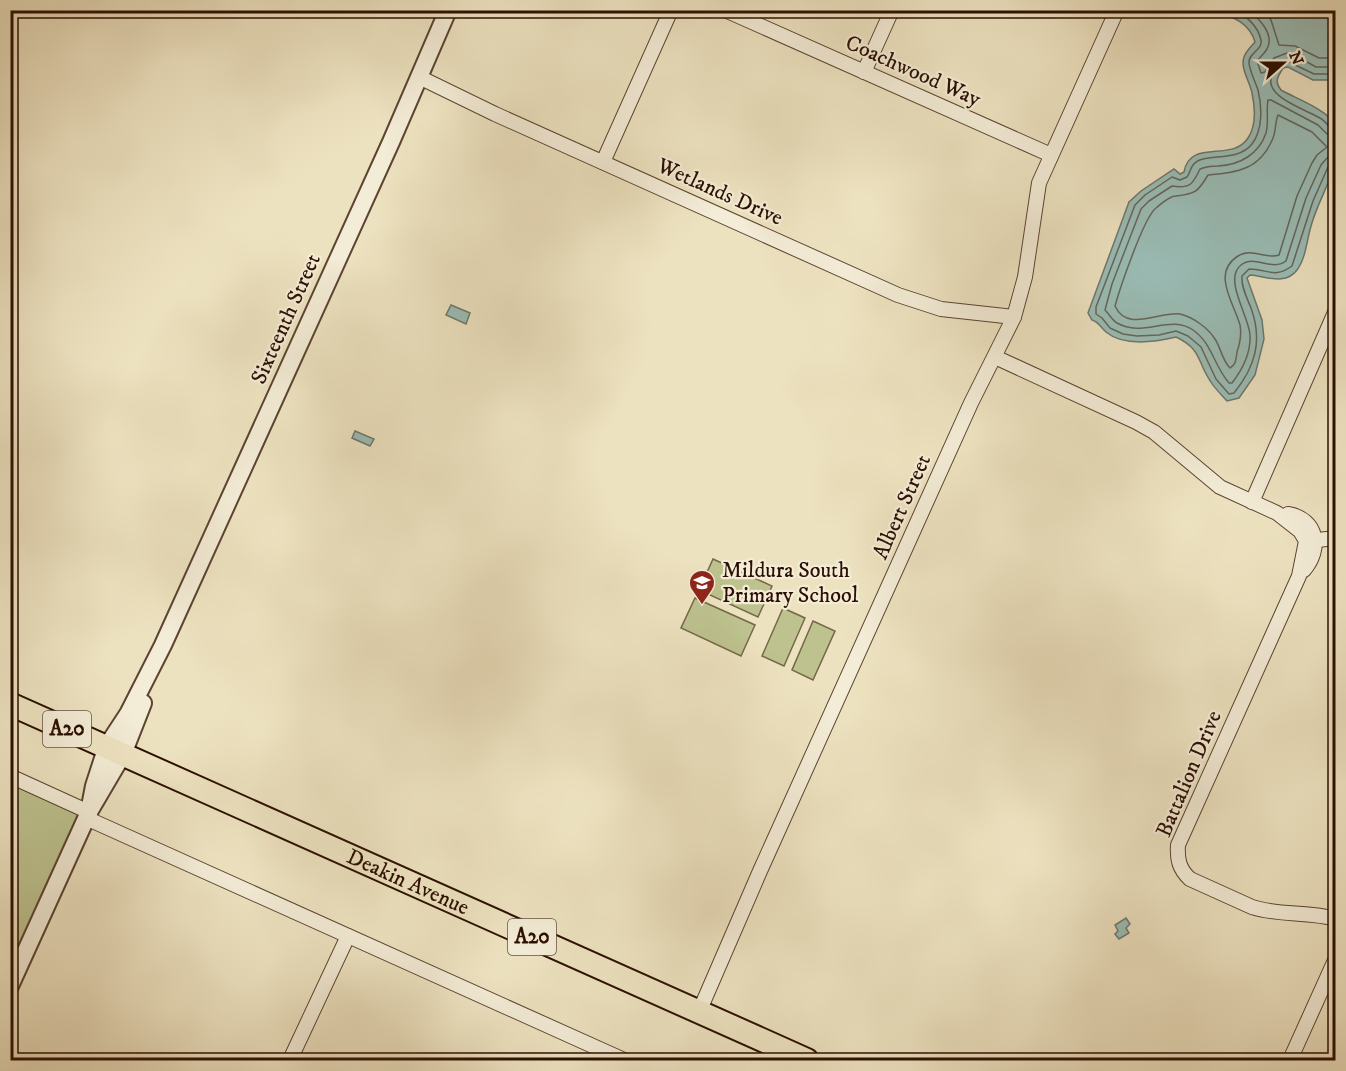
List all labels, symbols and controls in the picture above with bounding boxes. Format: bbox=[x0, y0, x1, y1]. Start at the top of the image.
street label: Coachwood Way bbox=[841, 29, 985, 113]
north arrow bbox=[1253, 33, 1313, 93]
text: N bbox=[1284, 48, 1308, 68]
street label: Wetlands Drive bbox=[652, 152, 787, 232]
street label: Sixteenth Street bbox=[245, 250, 327, 388]
street label: Albert Street bbox=[867, 450, 937, 564]
place label: Mildura South Primary School bbox=[722, 557, 859, 609]
school or university icon: Mildura South Primary School bbox=[687, 568, 717, 606]
street label: Battalion Drive bbox=[1150, 707, 1228, 841]
road number: A20 bbox=[43, 711, 91, 747]
street label: Deakin Avenue bbox=[343, 843, 473, 921]
road number: A20 bbox=[508, 919, 556, 955]

